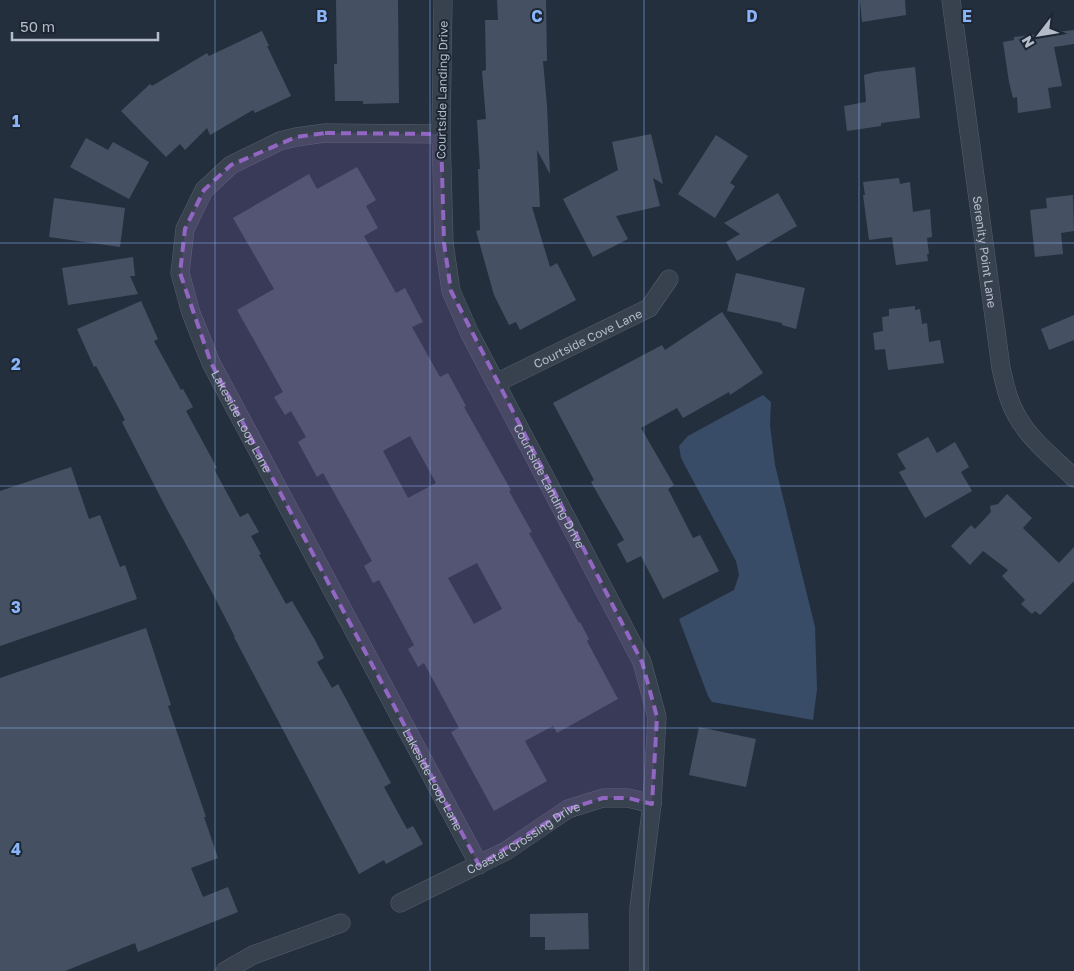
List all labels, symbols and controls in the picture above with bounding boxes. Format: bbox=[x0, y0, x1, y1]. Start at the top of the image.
text: B bbox=[316, 6, 328, 26]
text: C bbox=[531, 6, 543, 26]
text: D bbox=[746, 6, 758, 26]
text: E bbox=[962, 6, 972, 26]
scale bar bbox=[12, 10, 159, 42]
north arrow bbox=[1014, 10, 1064, 60]
text: 50 m bbox=[20, 17, 55, 35]
street label: Courtside Landing Drive bbox=[433, 21, 451, 159]
text: N bbox=[1017, 33, 1037, 51]
text: 1 bbox=[12, 111, 20, 131]
street label: Serenity Point Lane bbox=[970, 195, 1000, 309]
street label: Courtside Cove Lane bbox=[531, 305, 644, 371]
text: 2 bbox=[11, 354, 21, 374]
street label: Lakeside Loop Lane bbox=[209, 367, 275, 475]
street label: Courtside Landing Drive bbox=[511, 421, 588, 551]
text: 3 bbox=[11, 597, 21, 617]
street label: Lakeside Loop Lane bbox=[400, 725, 467, 833]
street label: Coastal Crossing Drive bbox=[464, 798, 582, 877]
text: 4 bbox=[11, 839, 21, 859]

